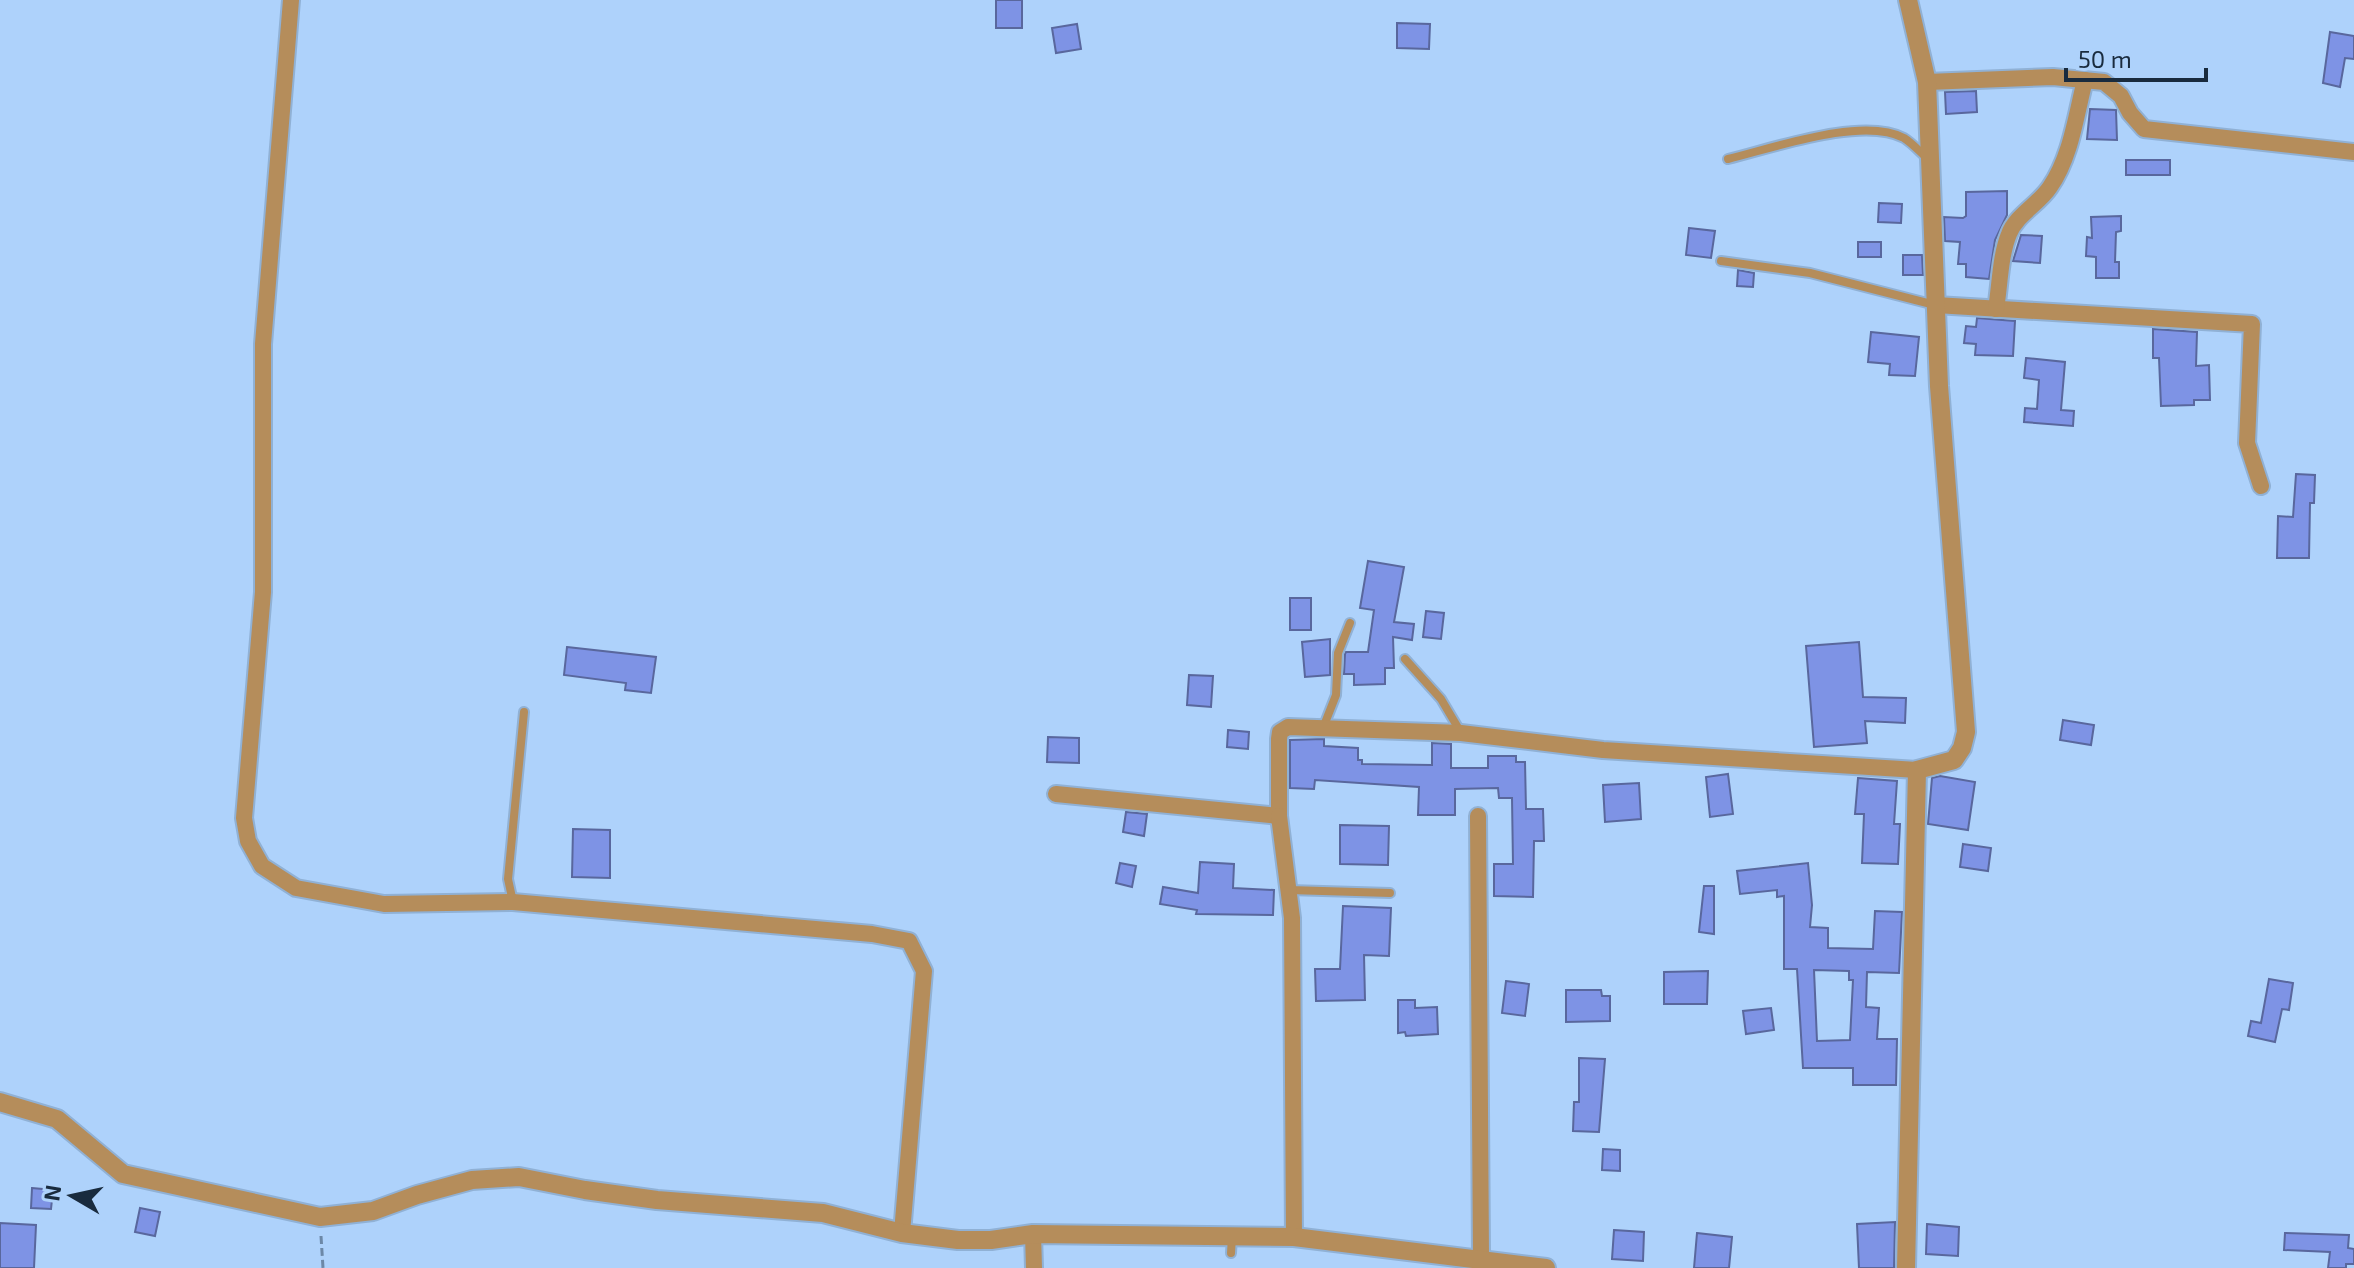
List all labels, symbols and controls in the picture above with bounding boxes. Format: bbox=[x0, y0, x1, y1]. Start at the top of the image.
scale bar bbox=[2066, 32, 2206, 82]
text: 50 m bbox=[2078, 44, 2132, 73]
north arrow bbox=[32, 1156, 112, 1236]
text: N bbox=[37, 1183, 65, 1203]

